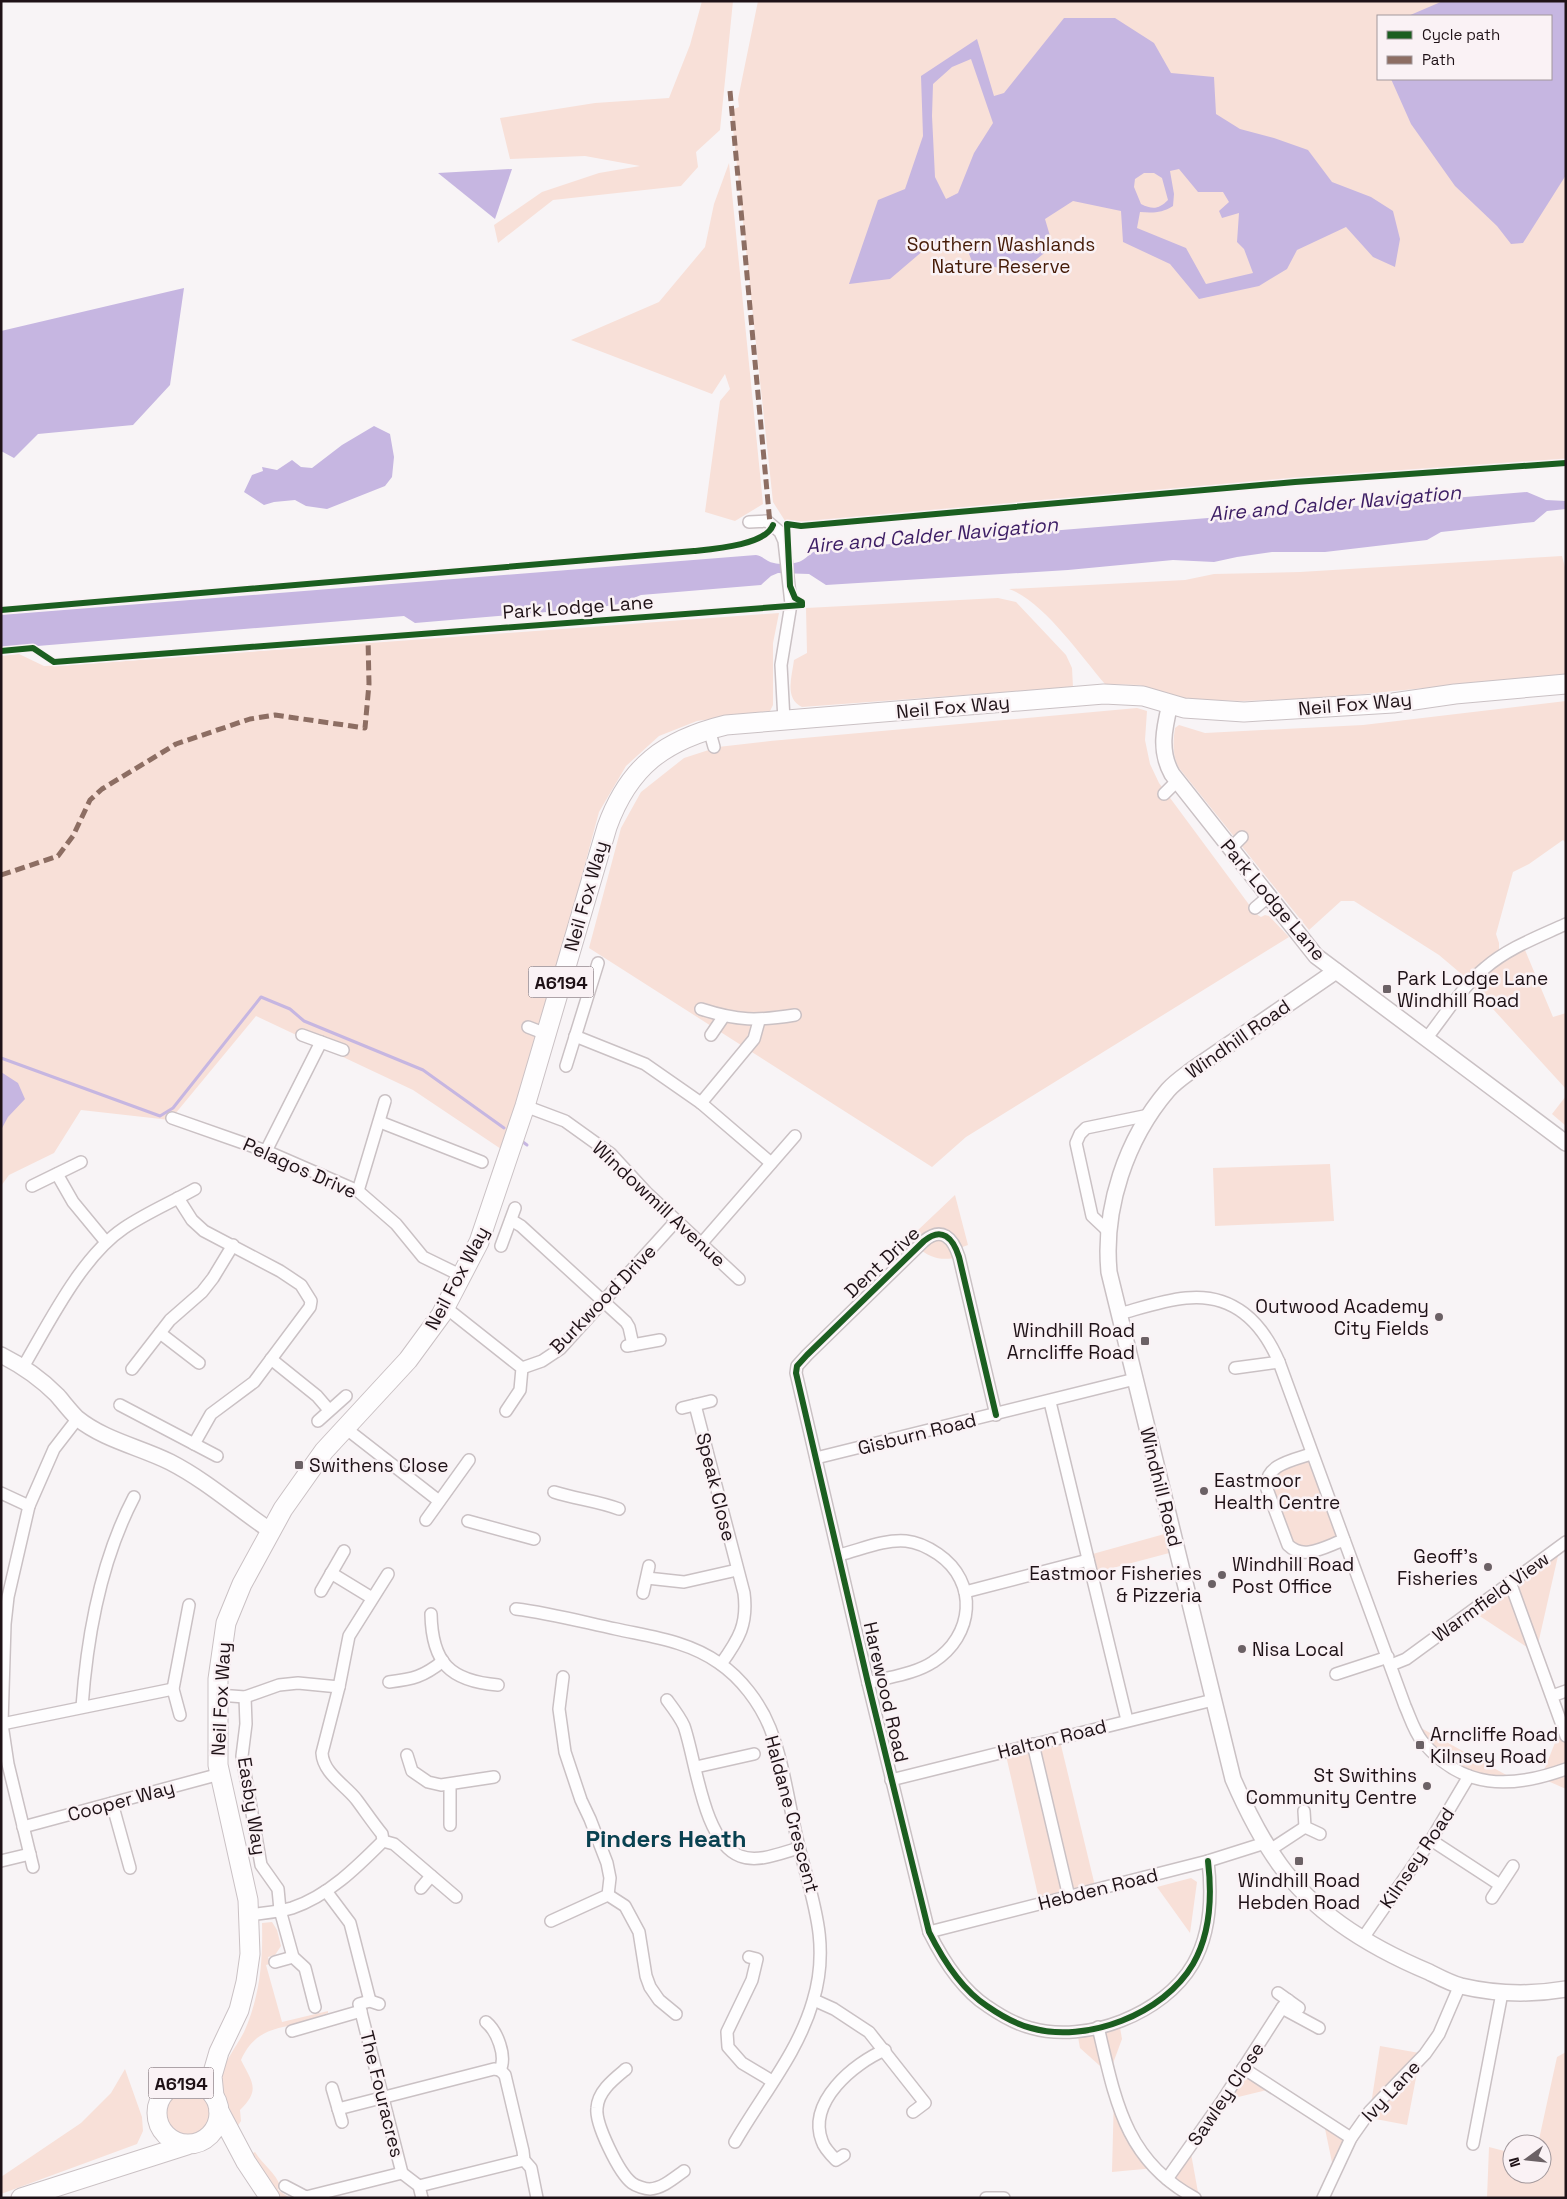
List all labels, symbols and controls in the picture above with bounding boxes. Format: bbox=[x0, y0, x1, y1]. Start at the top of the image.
legend bbox=[1377, 15, 1552, 80]
text: Cycle path bbox=[1422, 25, 1500, 44]
text: Path bbox=[1422, 50, 1455, 69]
park label: Southern Washlands Nature Reserve bbox=[907, 232, 1095, 279]
water label: Aire and Calder Navigation bbox=[1208, 479, 1463, 527]
water label: Aire and Calder Navigation bbox=[805, 511, 1060, 559]
street label: Park Lodge Lane bbox=[502, 589, 654, 625]
street label: Neil Fox Way bbox=[1297, 687, 1413, 721]
street label: Neil Fox Way bbox=[895, 690, 1011, 724]
street label: Park Lodge Lane bbox=[1215, 834, 1331, 966]
street label: Neil Fox Way bbox=[558, 838, 614, 954]
road number: A6194 bbox=[528, 966, 594, 998]
place label: Park Lodge Lane Windhill Road bbox=[1397, 966, 1548, 1013]
marker: Park Lodge Lane Windhill Road bbox=[1381, 983, 1393, 995]
street label: Windhill Road bbox=[1181, 994, 1295, 1084]
street label: Pelagos Drive bbox=[239, 1132, 361, 1204]
street label: Windowmill Avenue bbox=[587, 1136, 731, 1272]
street label: Dent Drive bbox=[839, 1221, 925, 1303]
street label: Neil Fox Way bbox=[419, 1222, 495, 1334]
street label: Burkwood Drive bbox=[544, 1239, 662, 1359]
place label: Outwood Academy City Fields bbox=[1255, 1294, 1429, 1341]
marker: Outwood Academy City Fields bbox=[1433, 1311, 1445, 1323]
place label: Windhill Road Arncliffe Road bbox=[1007, 1318, 1135, 1365]
marker: Windhill Road Arncliffe Road bbox=[1139, 1335, 1151, 1347]
street label: Gisburn Road bbox=[855, 1407, 979, 1461]
street label: Windhill Road bbox=[1134, 1425, 1188, 1549]
street label: Speak Close bbox=[690, 1430, 742, 1544]
place label: Swithens Close bbox=[309, 1453, 449, 1478]
marker: Swithens Close bbox=[293, 1459, 305, 1471]
place label: Eastmoor Health Centre bbox=[1214, 1468, 1340, 1515]
marker: Eastmoor Health Centre bbox=[1198, 1485, 1210, 1497]
place label: Geoff's Fisheries bbox=[1397, 1544, 1478, 1591]
street label: Warmfield View bbox=[1428, 1546, 1554, 1648]
place label: Windhill Road Post Office bbox=[1232, 1552, 1354, 1599]
place label: Eastmoor Fisheries & Pizzeria bbox=[1029, 1561, 1202, 1608]
marker: Geoff's Fisheries bbox=[1482, 1561, 1494, 1573]
marker: Windhill Road Post Office bbox=[1216, 1569, 1228, 1581]
marker: Eastmoor Fisheries & Pizzeria bbox=[1206, 1578, 1218, 1590]
street label: Harewood Road bbox=[858, 1619, 914, 1765]
place label: Nisa Local bbox=[1252, 1637, 1344, 1662]
street label: Neil Fox Way bbox=[206, 1641, 236, 1757]
marker: Nisa Local bbox=[1236, 1643, 1248, 1655]
street label: Halton Road bbox=[995, 1713, 1109, 1765]
place label: Arncliffe Road Kilnsey Road bbox=[1430, 1722, 1558, 1769]
street label: Haldane Crescent bbox=[759, 1733, 825, 1895]
marker: Arncliffe Road Kilnsey Road bbox=[1414, 1739, 1426, 1751]
street label: Easby Way bbox=[232, 1755, 272, 1857]
place label: St Swithins Community Centre bbox=[1246, 1763, 1417, 1810]
street label: Cooper Way bbox=[65, 1775, 177, 1827]
marker: St Swithins Community Centre bbox=[1421, 1780, 1433, 1792]
street label: Kilnsey Road bbox=[1374, 1803, 1460, 1913]
district label: Pinders Heath bbox=[585, 1823, 747, 1854]
marker: Windhill Road Hebden Road bbox=[1293, 1855, 1305, 1867]
street label: Hebden Road bbox=[1035, 1862, 1161, 1916]
place label: Windhill Road Hebden Road bbox=[1238, 1868, 1360, 1915]
street label: The Fouracres bbox=[354, 2028, 410, 2160]
street label: Sawley Close bbox=[1182, 2037, 1270, 2151]
street label: Ivy Lane bbox=[1356, 2055, 1426, 2127]
road number: A6194 bbox=[148, 2068, 214, 2098]
north arrow bbox=[1502, 2134, 1552, 2184]
text: N bbox=[1505, 2155, 1524, 2169]

